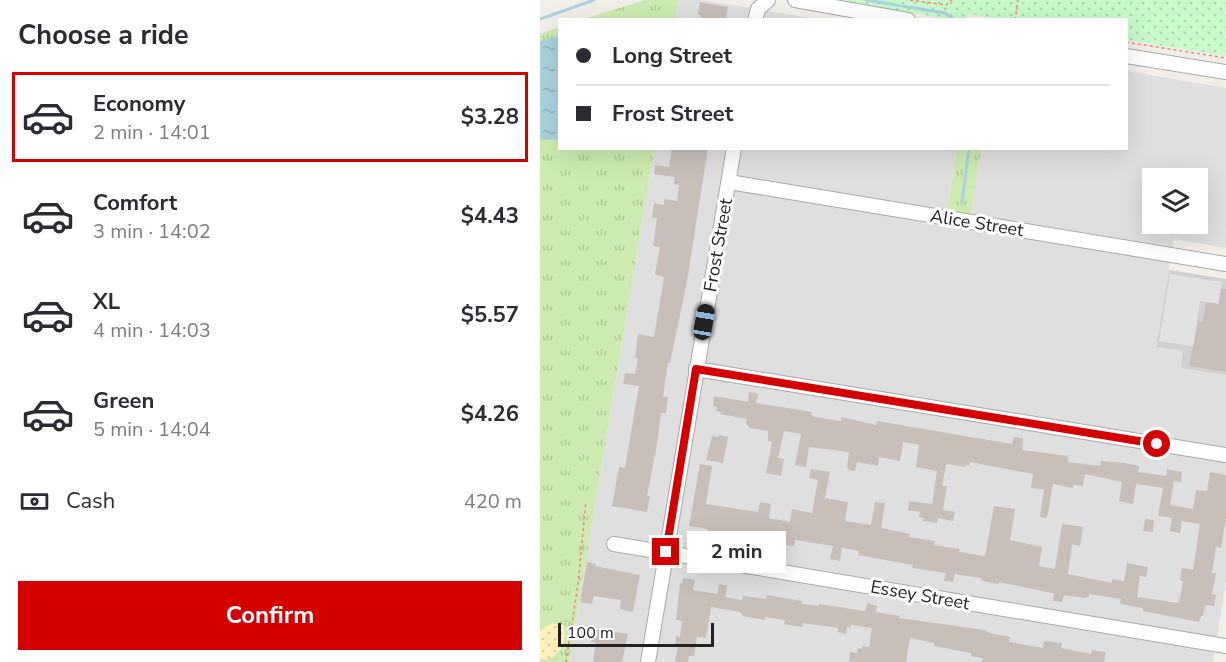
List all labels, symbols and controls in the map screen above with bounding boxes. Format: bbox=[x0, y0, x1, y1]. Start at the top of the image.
text: Choose a ride bbox=[18, 17, 189, 54]
text: Long Street bbox=[612, 41, 732, 71]
text: Economy bbox=[93, 89, 185, 119]
icon: car bbox=[21, 90, 75, 144]
text: Frost Street bbox=[612, 99, 733, 129]
text: $3.28 bbox=[461, 102, 519, 132]
text: 2 min · 14:01 bbox=[93, 119, 211, 146]
map controls bbox=[1142, 168, 1208, 234]
button: layers bbox=[1142, 168, 1208, 234]
text: Comfort bbox=[93, 188, 177, 218]
icon: car bbox=[21, 189, 75, 243]
street label: Frost Street bbox=[698, 196, 738, 294]
text: $4.43 bbox=[461, 201, 519, 231]
street label: Alice Street bbox=[929, 204, 1026, 242]
text: 3 min · 14:02 bbox=[93, 218, 211, 245]
text: XL bbox=[93, 287, 120, 317]
icon: car bbox=[21, 288, 75, 342]
text: $5.57 bbox=[461, 300, 519, 330]
car bbox=[692, 303, 716, 341]
text: 4 min · 14:03 bbox=[93, 317, 211, 344]
text: Green bbox=[93, 386, 154, 416]
icon: car bbox=[21, 387, 75, 441]
text: $4.26 bbox=[461, 399, 519, 429]
text: 5 min · 14:04 bbox=[93, 416, 211, 443]
route start bbox=[1143, 430, 1170, 457]
icon: cash bbox=[18, 485, 51, 518]
text: Cash bbox=[66, 486, 115, 516]
text: 420 m bbox=[464, 488, 522, 515]
callout: 2 min bbox=[687, 531, 786, 573]
route end bbox=[652, 538, 679, 565]
text: 2 min bbox=[711, 538, 762, 565]
street label: Essey Street bbox=[869, 574, 972, 616]
button: Confirm bbox=[18, 581, 522, 650]
scale bar bbox=[558, 620, 714, 648]
text: 100 m bbox=[567, 622, 614, 644]

